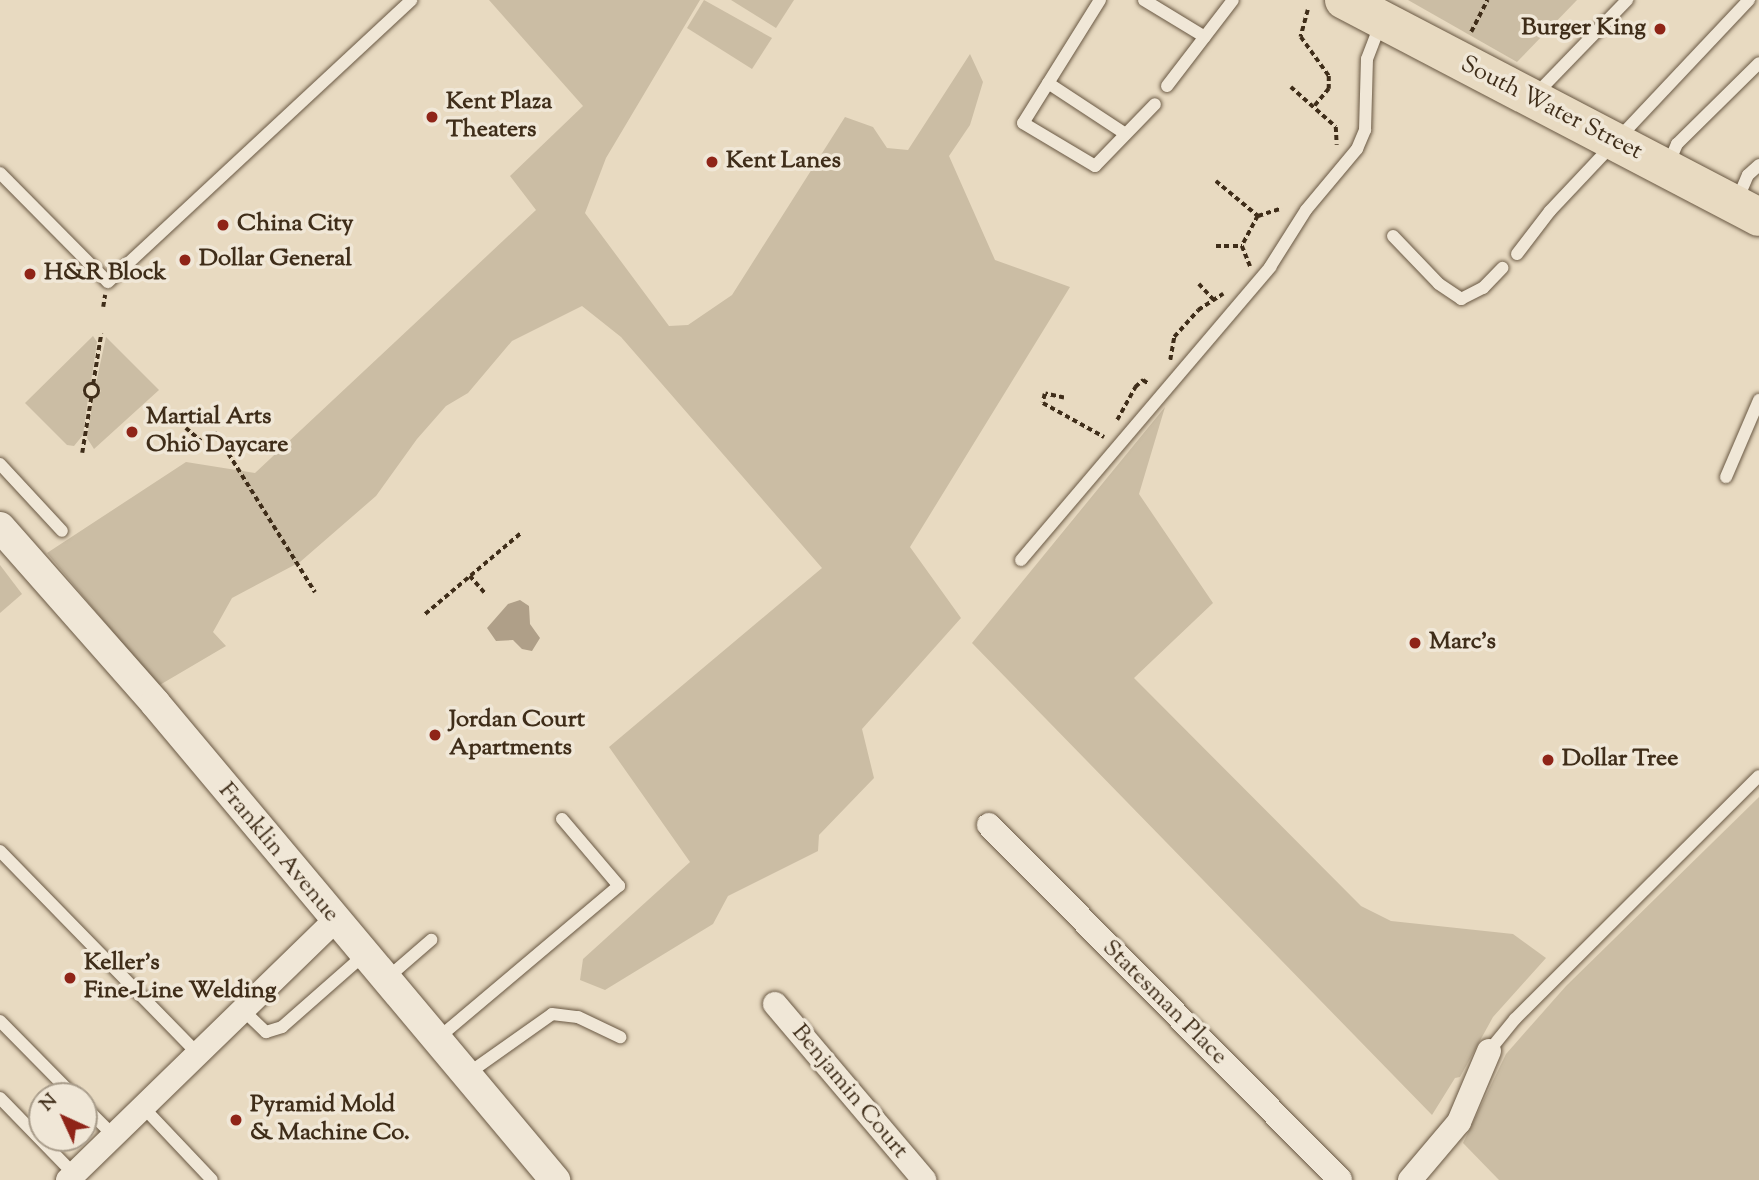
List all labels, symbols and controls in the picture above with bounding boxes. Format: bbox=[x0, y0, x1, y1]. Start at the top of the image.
place label: Burger King bbox=[1521, 15, 1646, 43]
marker: Burger King bbox=[1652, 21, 1668, 37]
street label: South Water Street bbox=[1455, 51, 1647, 167]
place label: Kent Plaza Theaters bbox=[446, 89, 552, 145]
marker: Kent Plaza Theaters bbox=[424, 109, 440, 125]
place label: Kent Lanes bbox=[726, 148, 841, 176]
marker: Kent Lanes bbox=[704, 154, 720, 170]
place label: China City bbox=[237, 211, 353, 239]
marker: China City bbox=[215, 217, 231, 233]
place label: Dollar General bbox=[199, 246, 352, 274]
marker: Dollar General bbox=[177, 252, 193, 268]
place label: H&R Block bbox=[44, 260, 166, 288]
marker: H&R Block bbox=[22, 266, 38, 282]
place label: Martial Arts Ohio Daycare bbox=[146, 404, 288, 460]
marker: Martial Arts Ohio Daycare bbox=[124, 424, 140, 440]
place label: Marc's bbox=[1429, 629, 1496, 657]
marker: Marc's bbox=[1407, 635, 1423, 651]
place label: Jordan Court Apartments bbox=[449, 707, 585, 763]
marker: Jordan Court Apartments bbox=[427, 727, 443, 743]
place label: Dollar Tree bbox=[1562, 746, 1678, 774]
marker: Dollar Tree bbox=[1540, 752, 1556, 768]
street label: Franklin Avenue bbox=[211, 777, 345, 929]
street label: Statesman Place bbox=[1095, 934, 1233, 1072]
place label: Keller’s Fine-Line Welding bbox=[84, 950, 276, 1006]
marker: Keller’s Fine-Line Welding bbox=[62, 970, 78, 986]
street label: Benjamin Court bbox=[784, 1019, 914, 1165]
north arrow bbox=[28, 1082, 98, 1152]
text: N bbox=[34, 1088, 64, 1118]
place label: Pyramid Mold & Machine Co. bbox=[250, 1092, 410, 1148]
marker: Pyramid Mold & Machine Co. bbox=[228, 1112, 244, 1128]

